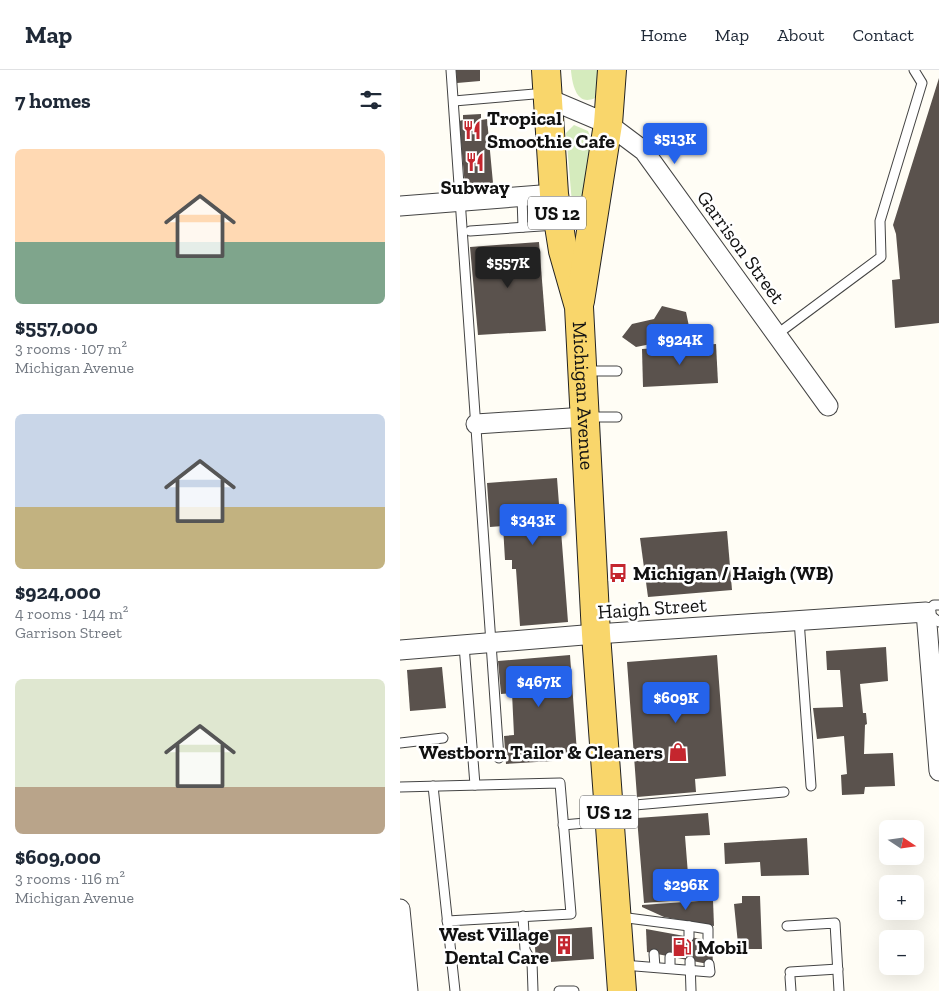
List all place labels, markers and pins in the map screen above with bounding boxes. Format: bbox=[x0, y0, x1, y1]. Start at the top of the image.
place label: Tropical Smoothie Cafe bbox=[487, 106, 615, 153]
restaurant icon: Tropical Smoothie Cafe bbox=[461, 119, 483, 141]
pin: $513K bbox=[640, 122, 710, 165]
restaurant icon: Subway bbox=[464, 151, 486, 173]
place label: Subway bbox=[440, 175, 510, 199]
pin: $557K bbox=[473, 246, 543, 289]
pin: $924K bbox=[645, 324, 715, 366]
pin: $343K bbox=[498, 504, 568, 546]
place label: Michigan / Haigh (WB) bbox=[633, 561, 833, 585]
bus stop icon: Michigan / Haigh (WB) bbox=[607, 562, 629, 584]
pin: $467K bbox=[504, 666, 574, 708]
pin: $609K bbox=[641, 682, 711, 724]
place label: Westborn Tailor & Cleaners bbox=[419, 740, 663, 764]
shop icon: Westborn Tailor & Cleaners bbox=[667, 741, 689, 763]
pin: $296K bbox=[651, 868, 721, 911]
place label: West Village Dental Care bbox=[439, 922, 549, 969]
building icon: West Village Dental Care bbox=[553, 934, 575, 956]
place label: Mobil bbox=[697, 935, 748, 959]
fuel station icon: Mobil bbox=[671, 936, 693, 958]

